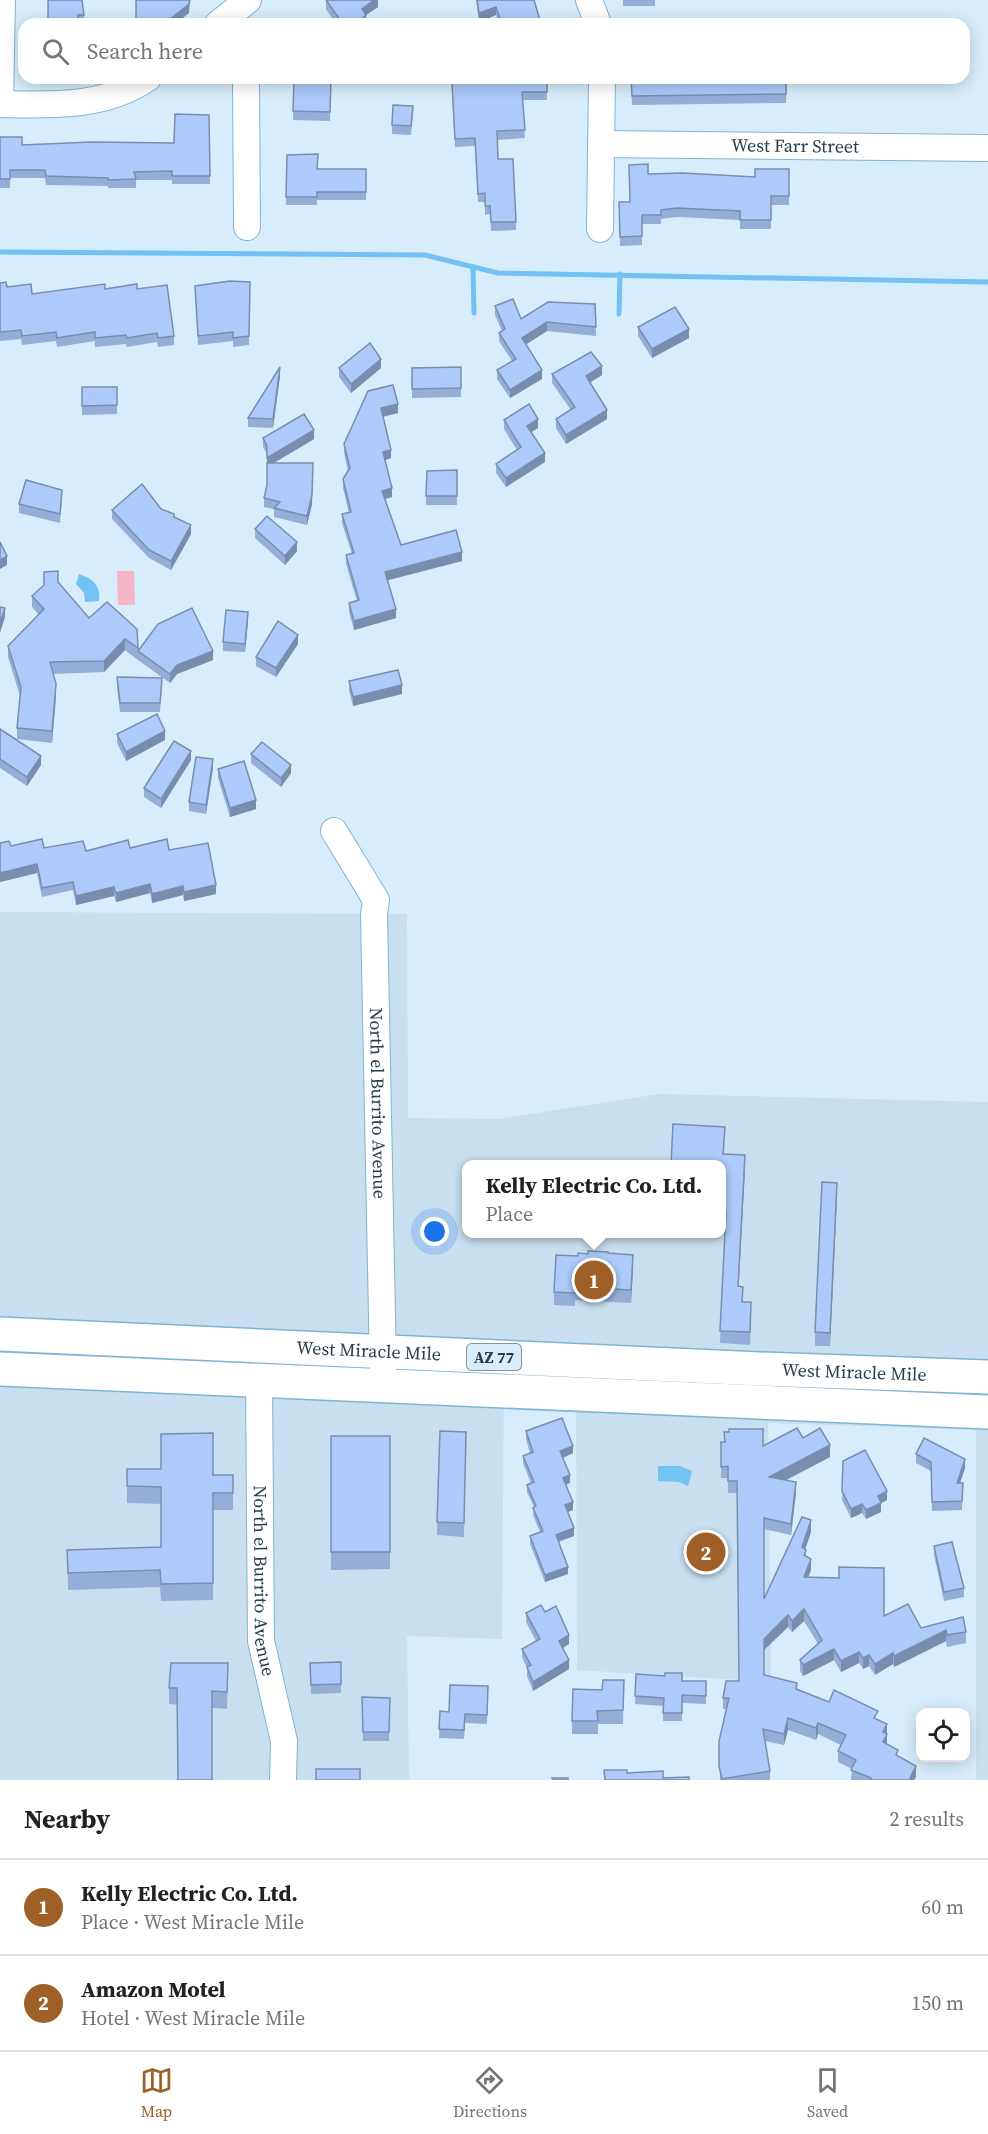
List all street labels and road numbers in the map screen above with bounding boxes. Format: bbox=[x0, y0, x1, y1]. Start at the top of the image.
street label: West Farr Street bbox=[731, 132, 859, 159]
street label: North el Burrito Avenue bbox=[364, 1007, 393, 1199]
street label: West Miracle Mile bbox=[296, 1335, 442, 1366]
road number: AZ 77 bbox=[467, 1344, 521, 1370]
street label: West Miracle Mile bbox=[781, 1357, 927, 1387]
street label: North el Burrito Avenue bbox=[248, 1485, 282, 1679]

